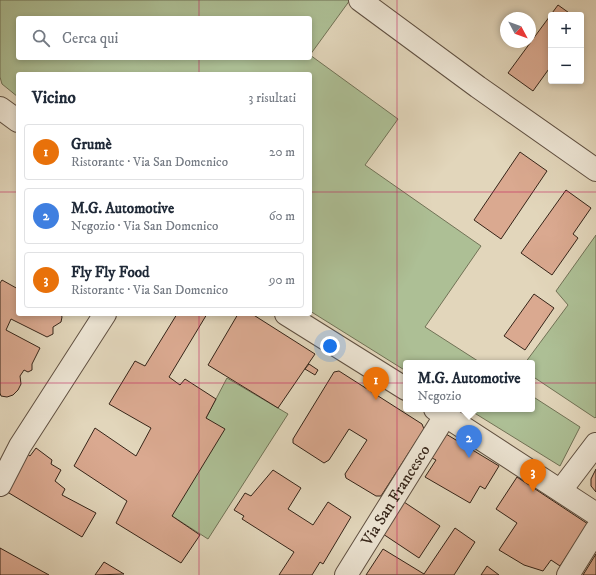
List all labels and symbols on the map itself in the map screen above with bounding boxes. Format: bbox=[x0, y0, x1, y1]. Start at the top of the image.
north arrow bbox=[500, 12, 536, 48]
your location bbox=[320, 336, 340, 356]
pin: 1 bbox=[363, 367, 389, 400]
pin: 2 bbox=[456, 425, 482, 458]
street label: Via San Francesco bbox=[356, 441, 435, 550]
pin: 3 bbox=[520, 459, 546, 492]

